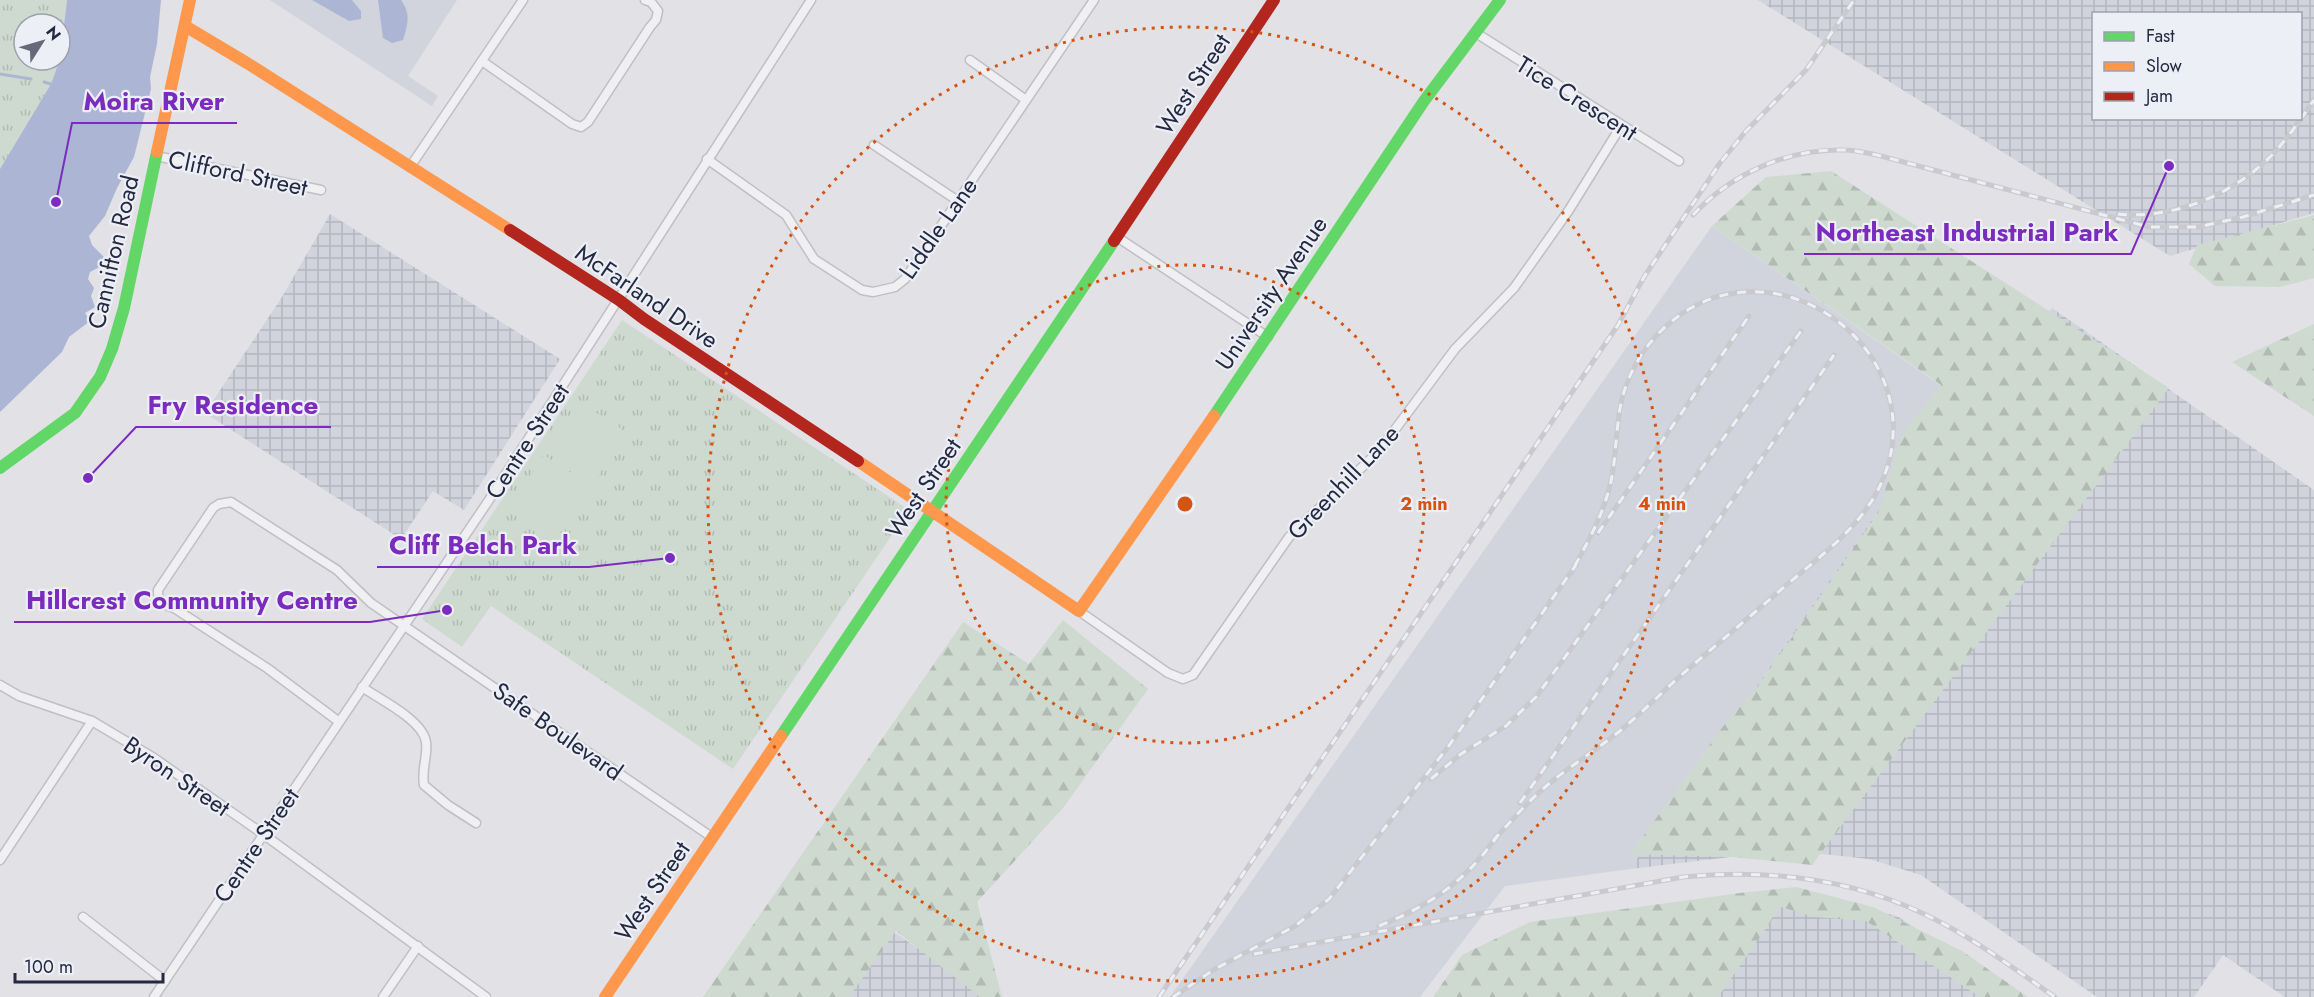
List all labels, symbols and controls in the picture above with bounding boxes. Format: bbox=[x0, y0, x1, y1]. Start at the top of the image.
north arrow bbox=[12, 12, 72, 72]
legend bbox=[2092, 12, 2302, 120]
text: N bbox=[41, 21, 67, 45]
text: Fast bbox=[2146, 23, 2175, 49]
street label: West Street bbox=[1147, 26, 1239, 141]
street label: Tice Crescent bbox=[1510, 47, 1645, 149]
text: Slow bbox=[2146, 53, 2183, 79]
callout: Moira River bbox=[72, 79, 237, 123]
text: Moira River bbox=[83, 82, 225, 120]
text: Jam bbox=[2144, 83, 2173, 109]
street label: Clifford Street bbox=[165, 141, 311, 205]
street label: Liddle Lane bbox=[890, 170, 986, 286]
street label: Cannifton Road bbox=[78, 172, 148, 332]
street label: University Avenue bbox=[1206, 209, 1336, 377]
callout: Northeast Industrial Park bbox=[1804, 210, 2131, 254]
text: Northeast Industrial Park bbox=[1816, 213, 2118, 251]
street label: McFarland Drive bbox=[568, 235, 726, 357]
street label: Centre Street bbox=[476, 376, 578, 506]
callout: Fry Residence bbox=[136, 383, 331, 427]
text: Fry Residence bbox=[147, 386, 319, 424]
street label: Greenhill Lane bbox=[1279, 417, 1407, 547]
street label: West Street bbox=[877, 431, 970, 545]
text: 2 min bbox=[1400, 491, 1448, 517]
text: 4 min bbox=[1638, 491, 1686, 517]
centre of rings bbox=[1175, 494, 1195, 514]
callout: Cliff Belch Park bbox=[377, 523, 589, 567]
text: Cliff Belch Park bbox=[389, 526, 577, 564]
callout: Hillcrest Community Centre bbox=[14, 578, 370, 622]
text: Hillcrest Community Centre bbox=[26, 581, 358, 619]
street label: Safe Boulevard bbox=[486, 673, 630, 789]
street label: Byron Street bbox=[117, 727, 238, 825]
street label: Centre Street bbox=[205, 780, 308, 909]
street label: West Street bbox=[606, 834, 699, 948]
scale bar bbox=[15, 946, 164, 984]
text: 100 m bbox=[24, 954, 73, 980]

